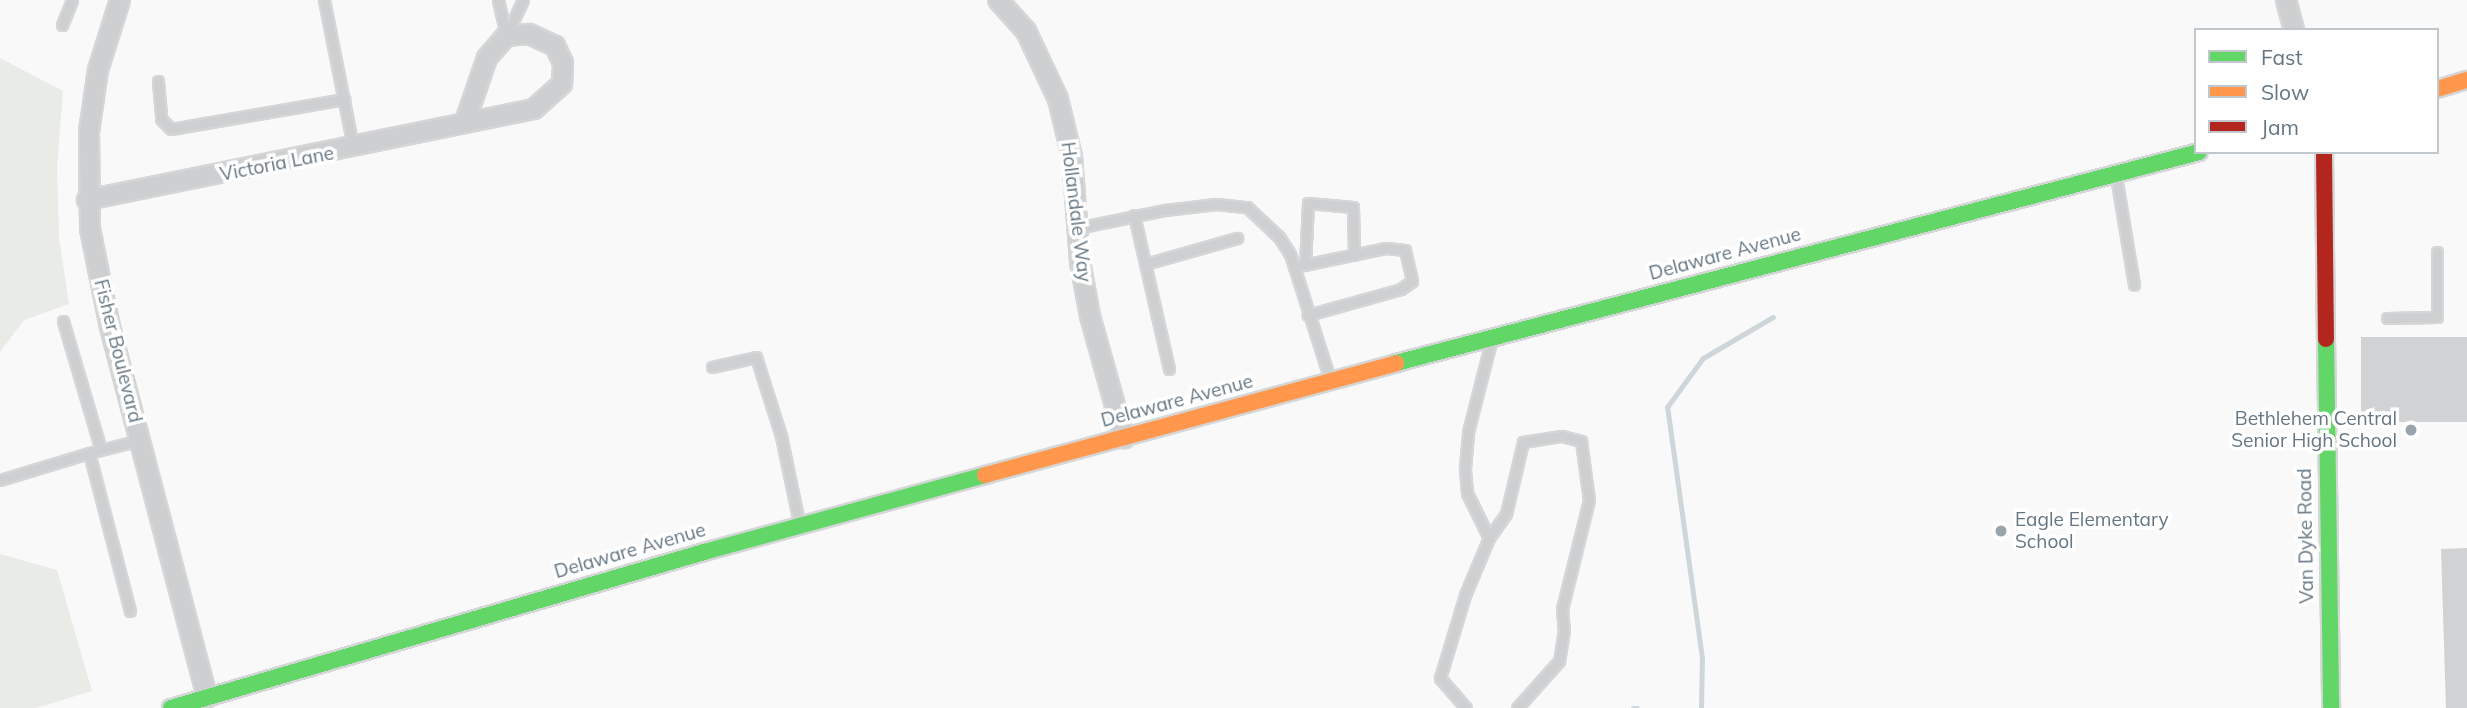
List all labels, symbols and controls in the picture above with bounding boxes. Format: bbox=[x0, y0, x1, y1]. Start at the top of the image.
legend bbox=[2194, 28, 2439, 154]
text: Fast bbox=[2261, 44, 2303, 70]
text: Slow bbox=[2261, 79, 2309, 105]
text: Jam bbox=[2261, 114, 2299, 140]
street label: Hollandale Way bbox=[1056, 141, 1096, 283]
street label: Victoria Lane bbox=[218, 142, 336, 186]
street label: Delaware Avenue bbox=[1647, 223, 1803, 285]
street label: Fisher Boulevard bbox=[89, 277, 147, 425]
street label: Delaware Avenue bbox=[1099, 370, 1255, 432]
place label: Bethlehem Central Senior High School bbox=[2231, 408, 2397, 452]
marker: Bethlehem Central Senior High School bbox=[2403, 422, 2419, 438]
street label: Van Dyke Road bbox=[2293, 468, 2319, 604]
place label: Eagle Elementary School bbox=[2015, 509, 2168, 553]
street label: Delaware Avenue bbox=[552, 518, 708, 584]
marker: Eagle Elementary School bbox=[1993, 523, 2009, 539]

